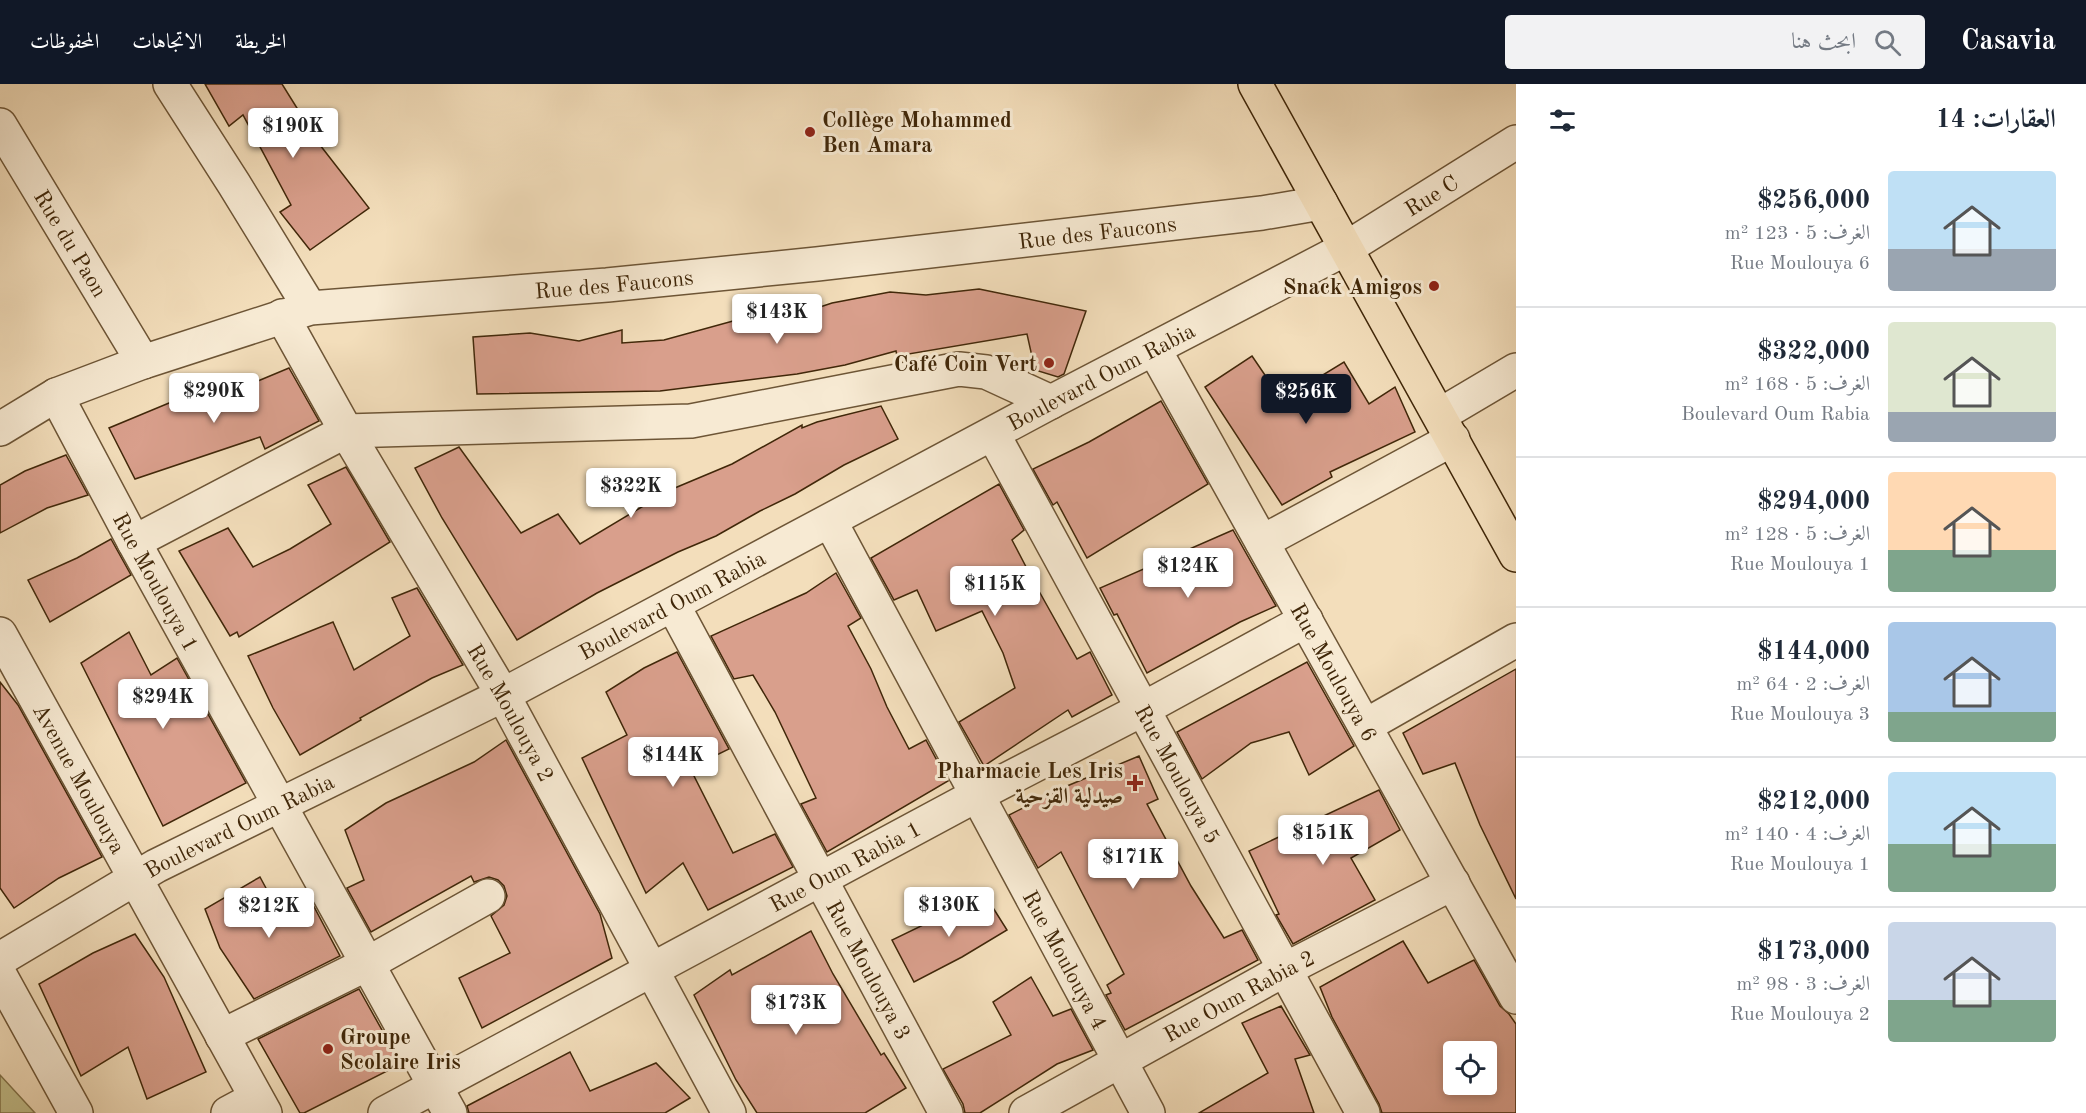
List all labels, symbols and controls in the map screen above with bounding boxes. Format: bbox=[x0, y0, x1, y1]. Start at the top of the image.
search box bbox=[1505, 15, 1925, 69]
icon: search bbox=[1871, 26, 1904, 59]
text: Casavia bbox=[1961, 28, 2056, 56]
text: ابحث هنا bbox=[1791, 31, 1856, 53]
text: المحفوظات bbox=[30, 32, 99, 53]
text: الاتجاهات bbox=[132, 32, 202, 53]
text: الخريطة bbox=[235, 32, 286, 53]
icon: filters bbox=[1546, 104, 1579, 137]
text: العقارات: 14 bbox=[1936, 107, 2056, 133]
pin: $190K bbox=[251, 108, 335, 159]
place label: Collège Mohammed Ben Amara bbox=[822, 110, 1012, 157]
text: $190K bbox=[262, 117, 324, 137]
marker: Collège Mohammed Ben Amara bbox=[803, 125, 817, 139]
street label: Rue C bbox=[1402, 172, 1463, 222]
street label: Rue du Paon bbox=[29, 187, 110, 302]
text: $256,000 bbox=[1757, 188, 1870, 214]
icon: home bbox=[1936, 195, 2008, 267]
street label: Rue des Faucons bbox=[1017, 214, 1178, 254]
text: الغرف: 5 · 123 m² bbox=[1725, 224, 1870, 244]
text: Rue Moulouya 6 bbox=[1730, 254, 1870, 274]
street label: Rue des Faucons bbox=[534, 267, 695, 304]
place label: Snack Amigos bbox=[1283, 277, 1422, 299]
marker: Snack Amigos bbox=[1427, 279, 1441, 293]
pin: $143K bbox=[735, 294, 819, 345]
text: $143K bbox=[746, 303, 808, 323]
street label: Boulevard Oum Rabia bbox=[1005, 320, 1199, 436]
text: $322,000 bbox=[1757, 339, 1870, 365]
icon: home bbox=[1936, 346, 2008, 418]
place label: Café Coin Vert bbox=[894, 354, 1037, 376]
marker: Café Coin Vert bbox=[1042, 356, 1056, 370]
pin: $290K bbox=[172, 373, 256, 424]
pin: $256K bbox=[1264, 374, 1348, 425]
text: الغرف: 5 · 168 m² bbox=[1725, 375, 1870, 395]
text: $290K bbox=[183, 382, 245, 402]
text: $256K bbox=[1275, 383, 1337, 403]
text: Boulevard Oum Rabia bbox=[1681, 405, 1870, 425]
pin: $322K bbox=[589, 468, 673, 519]
text: $322K bbox=[600, 477, 662, 497]
text: $294,000 bbox=[1757, 489, 1870, 515]
icon: home bbox=[1936, 496, 2008, 568]
street label: Rue Moulouya 1 bbox=[108, 510, 201, 656]
text: الغرف: 5 · 128 m² bbox=[1725, 525, 1870, 545]
street label: Boulevard Oum Rabia bbox=[576, 548, 770, 665]
pin: $124K bbox=[1146, 548, 1230, 599]
text: Rue Moulouya 1 bbox=[1730, 555, 1870, 575]
text: $124K bbox=[1157, 557, 1219, 577]
pin: $115K bbox=[953, 566, 1037, 617]
text: $115K bbox=[964, 575, 1026, 595]
street label: Rue Moulouya 6 bbox=[1285, 600, 1380, 746]
text: $144,000 bbox=[1757, 639, 1870, 665]
street label: Rue Moulouya 2 bbox=[462, 641, 557, 786]
icon: home bbox=[1936, 646, 2008, 718]
text: الغرف: 2 · 64 m² bbox=[1736, 675, 1870, 695]
pin: $294K bbox=[121, 679, 205, 730]
text: $294K bbox=[132, 688, 194, 708]
street label: Avenue Moulouya bbox=[28, 701, 128, 858]
street label: Rue Moulouya 5 bbox=[1130, 702, 1223, 848]
text: Rue Moulouya 3 bbox=[1730, 705, 1870, 725]
pin: $144K bbox=[631, 737, 715, 788]
text: $144K bbox=[642, 746, 704, 766]
place label: Pharmacie Les Iris صيدلية القزحية bbox=[936, 761, 1123, 810]
street label: Boulevard Oum Rabia bbox=[141, 771, 338, 883]
marker: Pharmacie Les Iris صيدلية القزحية bbox=[1128, 776, 1142, 790]
text: $212,000 bbox=[1757, 789, 1870, 815]
icon: home bbox=[1936, 796, 2008, 868]
pin: $151K bbox=[1281, 815, 1365, 866]
street label: Rue Oum Rabia 1 bbox=[766, 818, 925, 917]
text: $151K bbox=[1292, 824, 1354, 844]
text: الغرف: 4 · 140 m² bbox=[1725, 825, 1870, 845]
pin: $171K bbox=[1091, 839, 1175, 890]
text: $171K bbox=[1102, 848, 1164, 868]
text: Rue Moulouya 1 bbox=[1730, 855, 1870, 875]
pin: $130K bbox=[907, 887, 991, 938]
street label: Rue Moulouya 4 bbox=[1018, 887, 1110, 1034]
pin: $212K bbox=[227, 888, 311, 939]
text: $130K bbox=[918, 896, 980, 916]
text: $212K bbox=[238, 897, 300, 917]
street label: Rue Moulouya 3 bbox=[821, 897, 913, 1044]
text: $173,000 bbox=[1757, 939, 1870, 965]
icon: home bbox=[1936, 946, 2008, 1018]
street label: Rue Oum Rabia 2 bbox=[1161, 947, 1319, 1047]
text: الغرف: 3 · 98 m² bbox=[1736, 975, 1870, 995]
pin: $173K bbox=[754, 985, 838, 1036]
text: $173K bbox=[765, 994, 827, 1014]
text: Rue Moulouya 2 bbox=[1730, 1005, 1870, 1025]
place label: Groupe Scolaire Iris bbox=[340, 1027, 461, 1074]
map controls bbox=[1443, 1041, 1497, 1095]
button: locate bbox=[1443, 1041, 1497, 1095]
marker: Groupe Scolaire Iris bbox=[321, 1042, 335, 1056]

